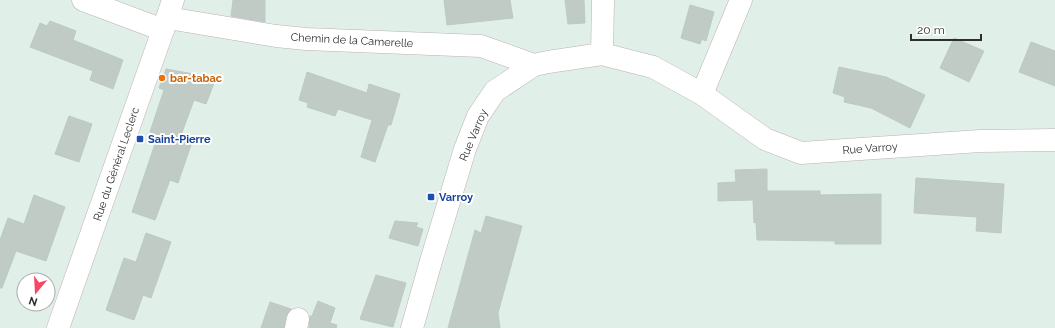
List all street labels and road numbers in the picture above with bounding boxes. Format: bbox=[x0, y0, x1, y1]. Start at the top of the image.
street label: Chemin de la Camerelle bbox=[290, 31, 414, 50]
street label: Rue du Général Leclerc bbox=[91, 106, 142, 223]
street label: Rue Varroy bbox=[457, 107, 490, 163]
street label: Rue Varroy bbox=[842, 140, 898, 157]

